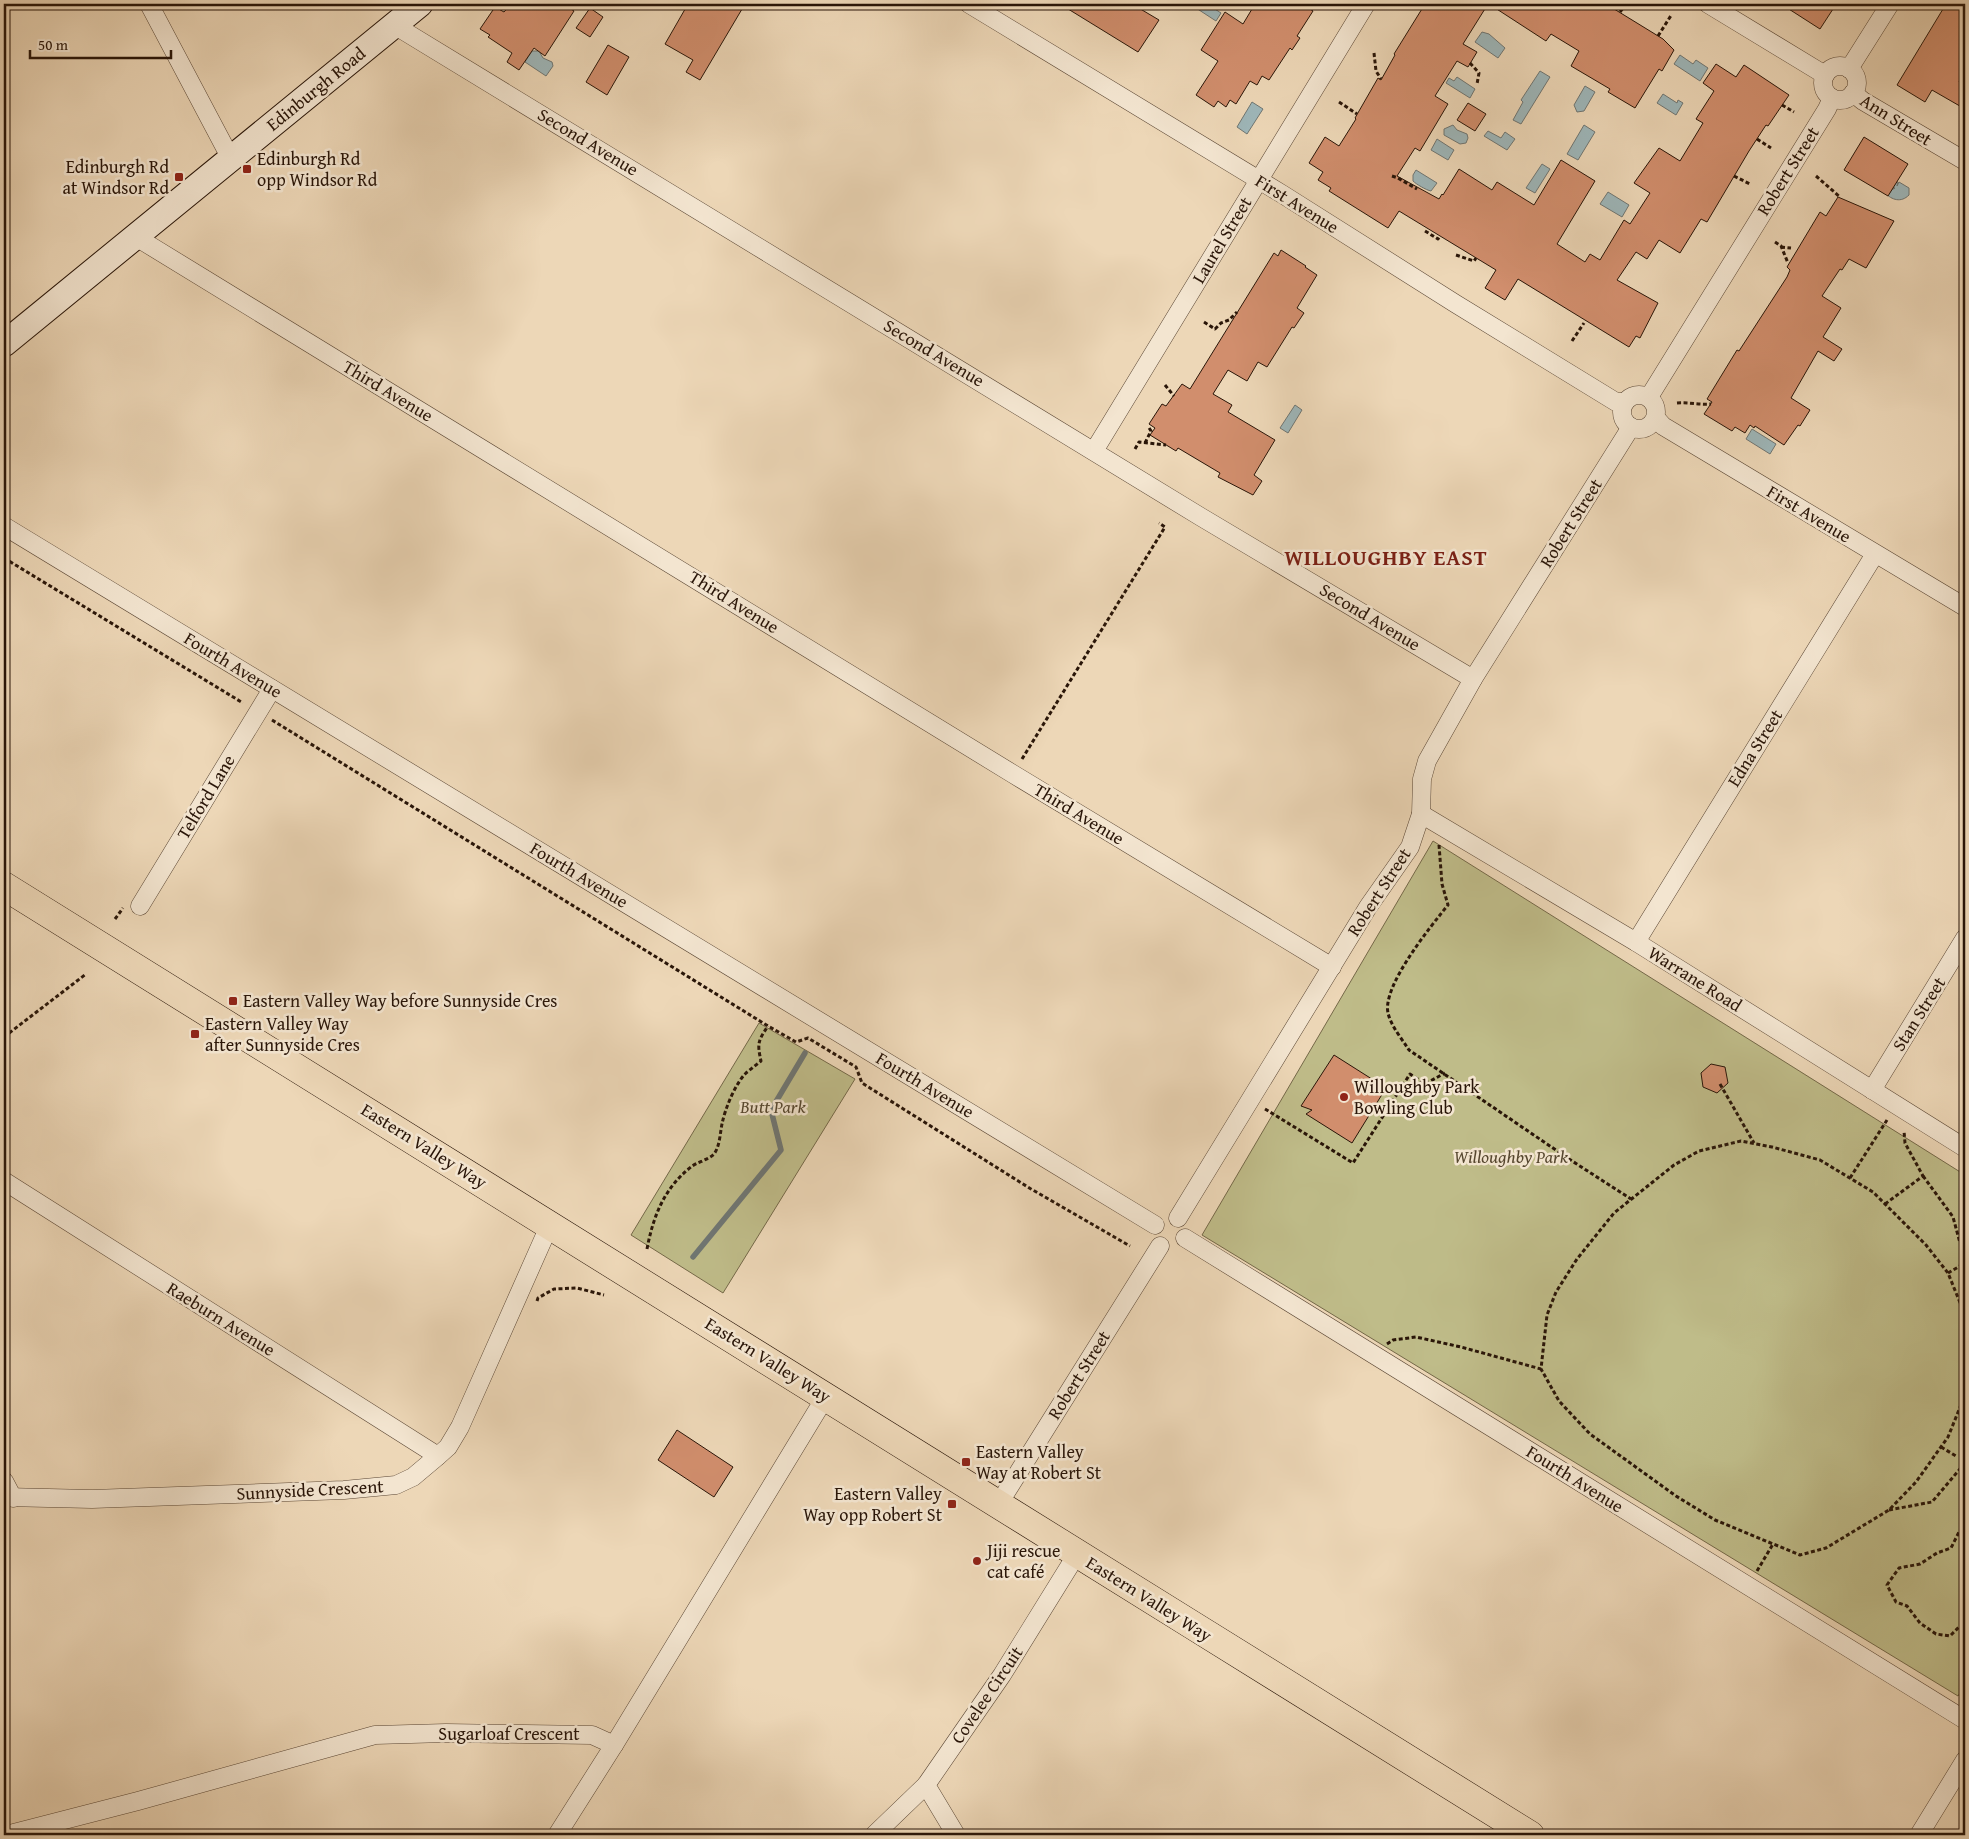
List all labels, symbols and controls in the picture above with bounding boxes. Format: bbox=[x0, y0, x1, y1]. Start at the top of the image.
scale bar bbox=[30, 28, 171, 60]
text: 50 m bbox=[38, 34, 69, 55]
street label: Edinburgh Road bbox=[260, 40, 372, 137]
street label: Ann Street bbox=[1855, 87, 1938, 153]
street label: Second Avenue bbox=[533, 101, 644, 182]
street label: Robert Street bbox=[1749, 120, 1826, 221]
place label: Edinburgh Rd opp Windsor Rd bbox=[257, 145, 378, 193]
place label: Edinburgh Rd at Windsor Rd bbox=[62, 153, 169, 201]
marker: Edinburgh Rd opp Windsor Rd bbox=[241, 163, 253, 175]
street label: First Avenue bbox=[1250, 167, 1344, 240]
marker: Edinburgh Rd at Windsor Rd bbox=[173, 171, 185, 183]
street label: Laurel Street bbox=[1185, 191, 1258, 288]
street label: Second Avenue bbox=[879, 312, 990, 393]
street label: Third Avenue bbox=[338, 353, 439, 428]
street label: Robert Street bbox=[1532, 472, 1609, 573]
street label: First Avenue bbox=[1762, 478, 1857, 549]
district label: WILLOUGHBY EAST bbox=[1284, 541, 1488, 573]
street label: Third Avenue bbox=[684, 563, 784, 640]
street label: Second Avenue bbox=[1315, 576, 1426, 657]
street label: Fourth Avenue bbox=[179, 625, 287, 705]
street label: Edna Street bbox=[1720, 703, 1789, 792]
street label: Telford Lane bbox=[170, 749, 241, 844]
street label: Third Avenue bbox=[1029, 776, 1130, 851]
street label: Fourth Avenue bbox=[525, 835, 633, 915]
street label: Robert Street bbox=[1340, 842, 1418, 941]
street label: Warrane Road bbox=[1643, 939, 1748, 1018]
street label: Stan Street bbox=[1885, 971, 1952, 1056]
place label: Eastern Valley Way before Sunnyside Cres bbox=[243, 987, 558, 1014]
marker: Eastern Valley Way before Sunnyside Cres bbox=[227, 995, 239, 1007]
place label: Eastern Valley Way after Sunnyside Cres bbox=[205, 1010, 360, 1058]
marker: Eastern Valley Way after Sunnyside Cres bbox=[189, 1028, 201, 1040]
street label: Fourth Avenue bbox=[871, 1045, 979, 1125]
place label: Willoughby Park Bowling Club bbox=[1354, 1073, 1480, 1121]
marker: Willoughby Park Bowling Club bbox=[1338, 1091, 1350, 1103]
park label: Butt Park bbox=[739, 1093, 806, 1120]
street label: Eastern Valley Way bbox=[356, 1096, 492, 1195]
park label: Willoughby Park bbox=[1454, 1143, 1569, 1170]
street label: Raeburn Avenue bbox=[162, 1274, 281, 1363]
street label: Eastern Valley Way bbox=[700, 1310, 836, 1409]
street label: Robert Street bbox=[1040, 1324, 1117, 1425]
place label: Eastern Valley Way at Robert St bbox=[976, 1438, 1102, 1486]
street label: Fourth Avenue bbox=[1521, 1438, 1629, 1519]
marker: Eastern Valley Way at Robert St bbox=[960, 1456, 972, 1468]
street label: Sunnyside Crescent bbox=[236, 1472, 385, 1507]
place label: Eastern Valley Way opp Robert St bbox=[803, 1480, 943, 1528]
marker: Eastern Valley Way opp Robert St bbox=[946, 1498, 958, 1510]
place label: Jiji rescue cat café bbox=[985, 1537, 1060, 1585]
street label: Eastern Valley Way bbox=[1081, 1549, 1217, 1648]
marker: Jiji rescue cat café bbox=[971, 1555, 983, 1567]
street label: Covelee Circuit bbox=[944, 1640, 1030, 1749]
street label: Sugarloaf Crescent bbox=[438, 1720, 580, 1747]

